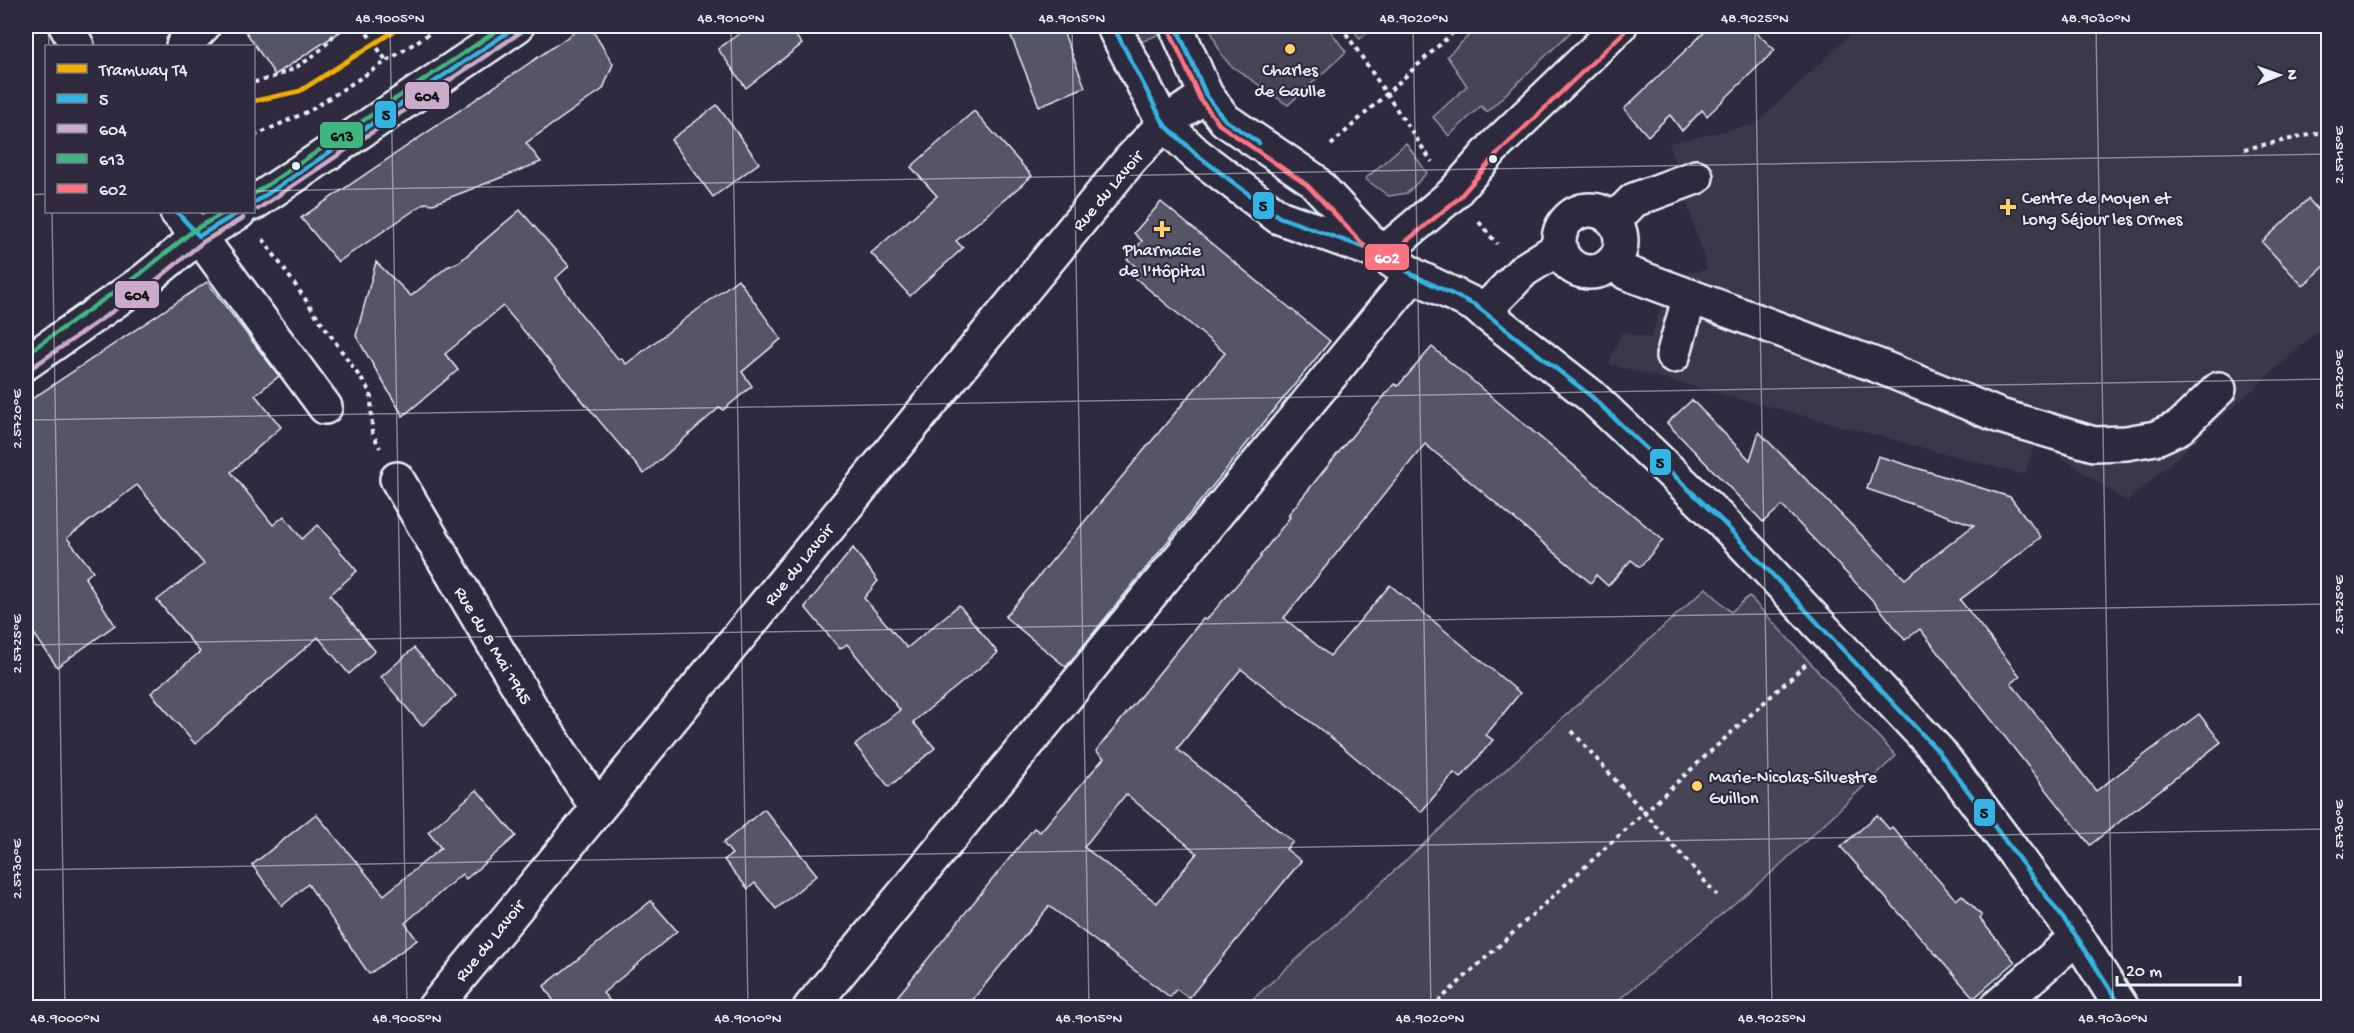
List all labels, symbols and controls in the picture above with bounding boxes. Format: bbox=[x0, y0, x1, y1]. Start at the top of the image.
text: 48.9005°N bbox=[355, 10, 425, 28]
text: 48.9010°N bbox=[697, 10, 765, 28]
text: 48.9015°N bbox=[1039, 10, 1105, 28]
text: 48.9020°N bbox=[1380, 10, 1448, 28]
text: 48.9025°N bbox=[1721, 10, 1789, 28]
text: 48.9030°N bbox=[2062, 10, 2131, 28]
marker: Charles de Gaulle bbox=[1283, 42, 1297, 56]
legend bbox=[45, 45, 255, 213]
north arrow bbox=[2249, 45, 2309, 105]
text: Tramway T4 bbox=[98, 61, 188, 82]
place label: Charles de Gaulle bbox=[1254, 61, 1326, 103]
text: N bbox=[2281, 69, 2300, 81]
line badge: 604 bbox=[404, 81, 450, 110]
text: 604 bbox=[415, 89, 440, 108]
text: 5 bbox=[99, 91, 108, 112]
line badge: 5 bbox=[374, 100, 397, 129]
text: 5 bbox=[382, 108, 391, 127]
text: 604 bbox=[99, 121, 127, 142]
line badge: 613 bbox=[319, 121, 364, 149]
text: 2.5715°E bbox=[2331, 125, 2349, 184]
text: 613 bbox=[331, 129, 353, 148]
street label: Rue du Lavoir bbox=[1069, 146, 1150, 236]
text: 613 bbox=[99, 151, 125, 172]
unlabelled marker bbox=[1487, 153, 1499, 165]
unlabelled marker bbox=[290, 160, 302, 172]
text: 602 bbox=[99, 181, 127, 202]
place label: Centre de Moyen et Long Séjour les Ormes bbox=[2022, 189, 2184, 231]
line badge: 5 bbox=[1252, 191, 1275, 220]
marker: Centre de Moyen et Long Séjour les Ormes bbox=[1999, 198, 2017, 216]
text: 5 bbox=[1259, 199, 1268, 218]
marker: Pharmacie de l'Hôpital bbox=[1155, 222, 1169, 236]
place label: Pharmacie de l'Hôpital bbox=[1119, 241, 1205, 283]
line badge: 602 bbox=[1364, 243, 1410, 271]
text: 602 bbox=[1374, 251, 1400, 270]
line badge: 604 bbox=[114, 280, 160, 309]
text: 604 bbox=[125, 288, 150, 307]
text: 2.5720°E bbox=[2331, 349, 2349, 410]
text: 2.5720°E bbox=[9, 388, 27, 449]
line badge: 5 bbox=[1649, 448, 1672, 476]
text: 5 bbox=[1656, 456, 1665, 475]
street label: Rue du Lavoir bbox=[761, 519, 840, 611]
text: 2.5725°E bbox=[2331, 575, 2349, 635]
street label: Rue du 8 Mai 1945 bbox=[448, 584, 535, 709]
text: 2.5725°E bbox=[9, 614, 27, 674]
place label: Marie-Nicolas-Silvestre Guillon bbox=[1709, 768, 1878, 810]
marker: Marie-Nicolas-Silvestre Guillon bbox=[1690, 779, 1704, 793]
line badge: 5 bbox=[1973, 798, 1996, 827]
text: 2.5730°E bbox=[2331, 799, 2349, 860]
text: 5 bbox=[1980, 806, 1989, 825]
text: 2.5730°E bbox=[9, 838, 27, 899]
street label: Rue du Lavoir bbox=[452, 895, 531, 987]
scale bar bbox=[2117, 949, 2240, 987]
text: 20 m bbox=[2126, 962, 2162, 983]
text: 48.9000°N bbox=[30, 1010, 100, 1028]
text: 48.9005°N bbox=[372, 1010, 442, 1028]
text: 48.9010°N bbox=[714, 1010, 782, 1028]
text: 48.9015°N bbox=[1056, 1010, 1122, 1028]
text: 48.9020°N bbox=[1396, 1010, 1464, 1028]
text: 48.9025°N bbox=[1738, 1010, 1806, 1028]
text: 48.9030°N bbox=[2079, 1010, 2148, 1028]

